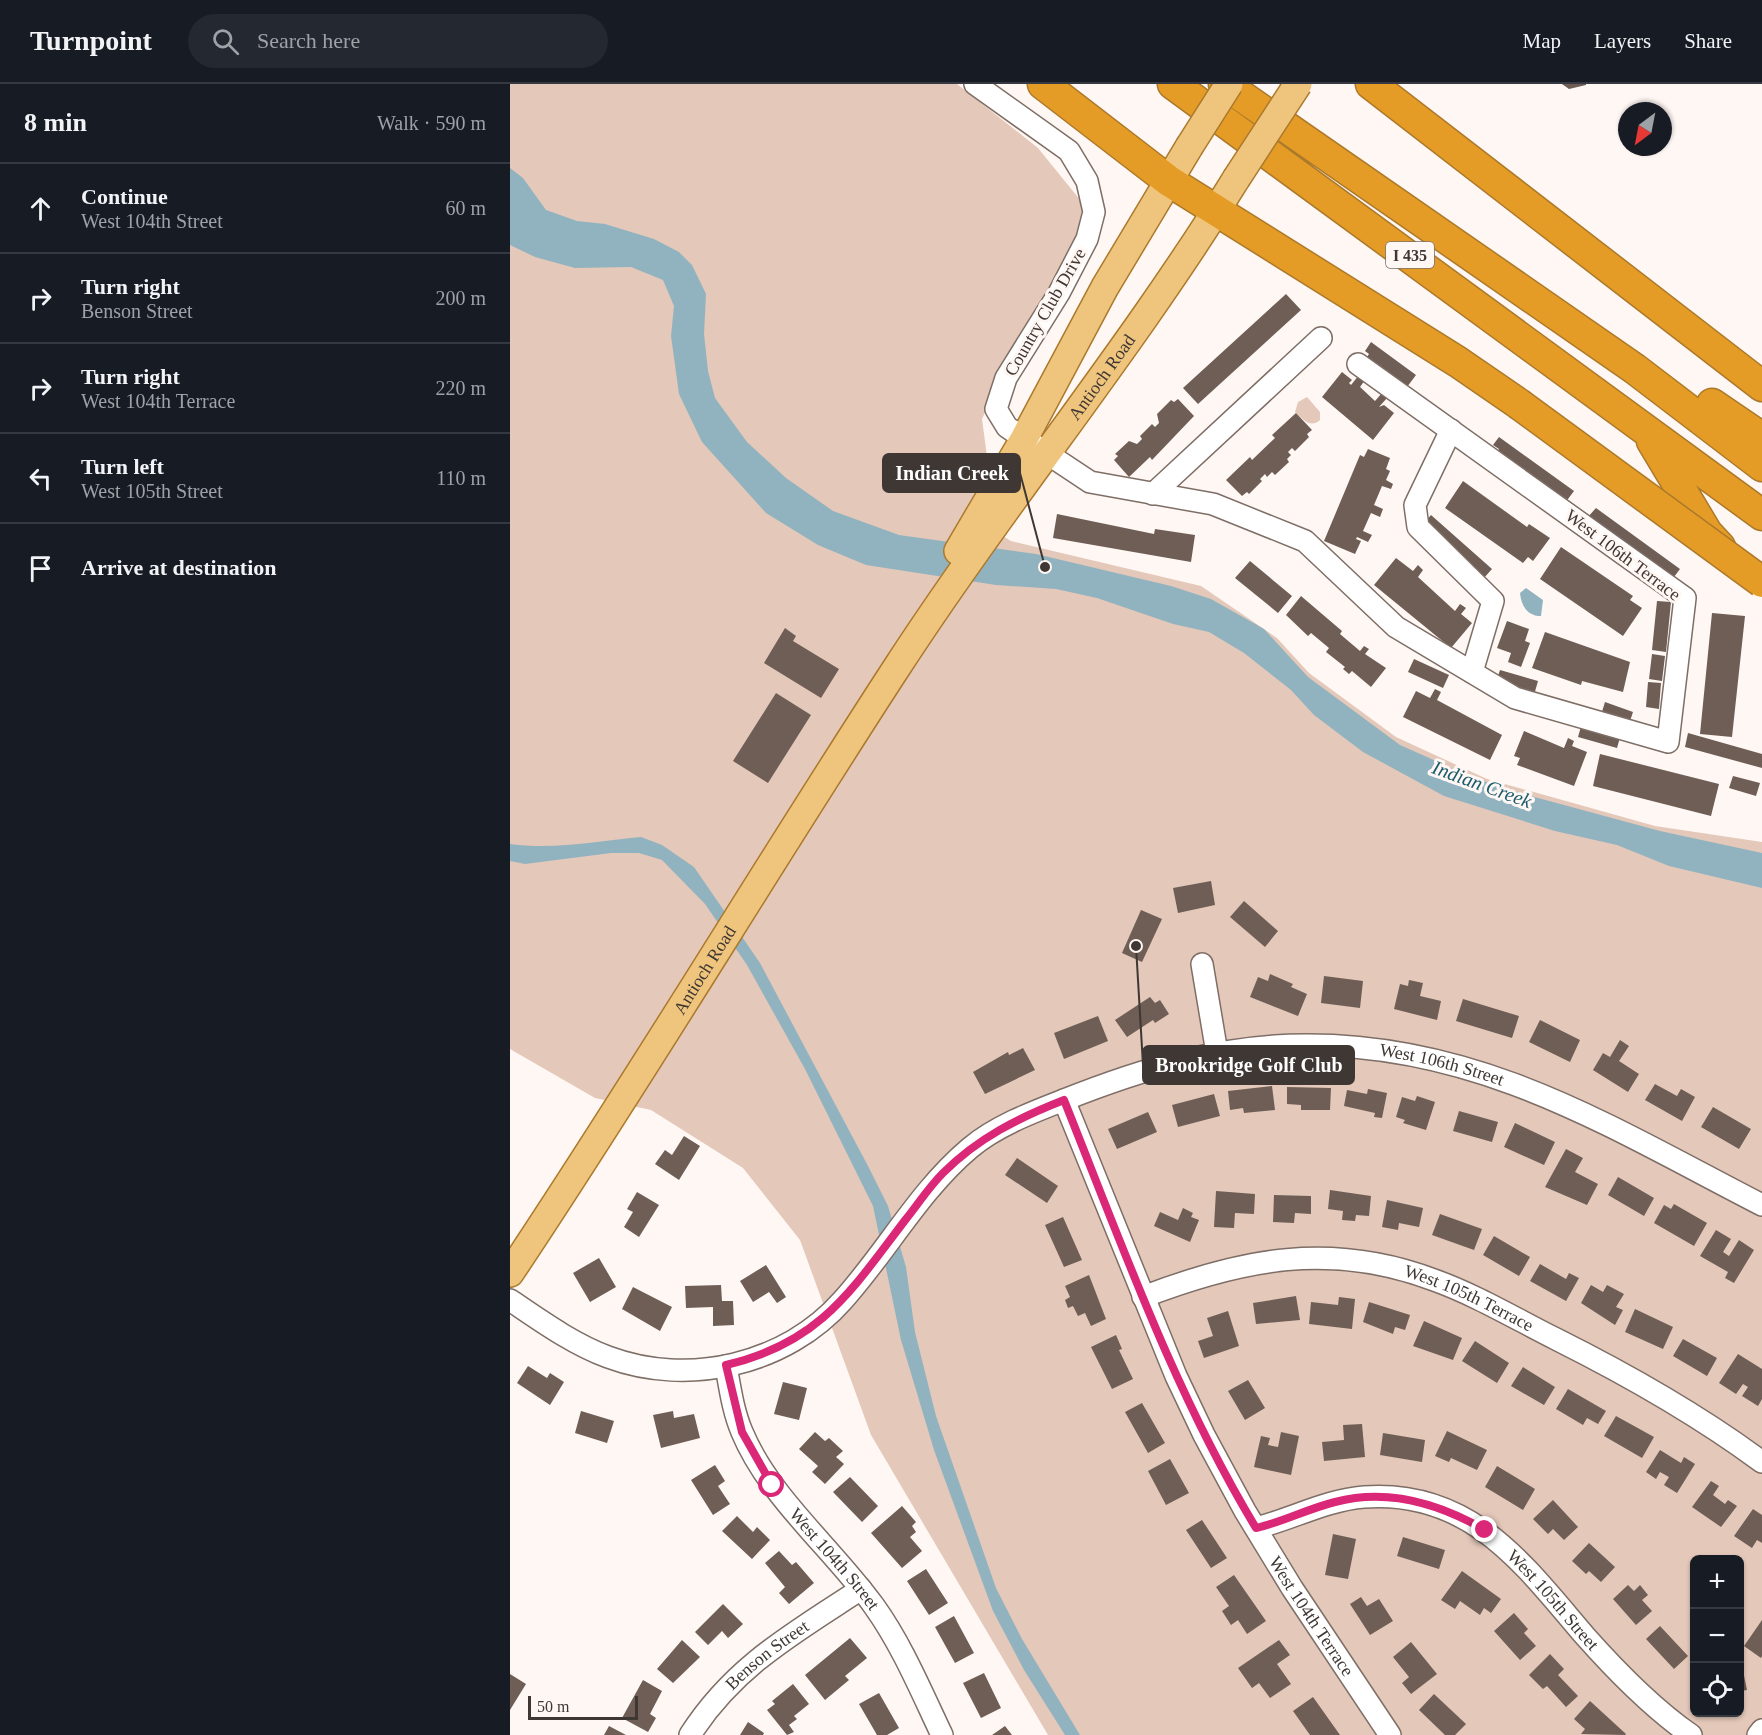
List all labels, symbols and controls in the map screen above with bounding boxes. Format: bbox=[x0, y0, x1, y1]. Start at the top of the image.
search box bbox=[188, 14, 608, 68]
text: Turnpoint bbox=[30, 25, 152, 56]
icon: search bbox=[209, 25, 242, 58]
text: Search here bbox=[257, 28, 360, 53]
text: Map bbox=[1523, 29, 1561, 53]
text: Layers bbox=[1594, 29, 1651, 53]
text: Share bbox=[1684, 29, 1732, 53]
north arrow bbox=[1618, 102, 1672, 156]
text: 8 min bbox=[24, 108, 87, 137]
text: Walk · 590 m bbox=[377, 112, 486, 134]
text: Continue bbox=[81, 184, 168, 209]
icon: ahead bbox=[24, 192, 57, 225]
text: 60 m bbox=[445, 197, 486, 219]
text: West 104th Street bbox=[81, 210, 223, 232]
road number: I 435 bbox=[1386, 242, 1434, 268]
street label: Country Club Drive bbox=[1000, 245, 1090, 379]
text: Turn right bbox=[81, 274, 180, 299]
icon: right bbox=[24, 282, 57, 315]
text: 200 m bbox=[435, 287, 486, 309]
text: Benson Street bbox=[81, 300, 193, 322]
street label: Antioch Road bbox=[1064, 331, 1139, 424]
text: Turn right bbox=[81, 364, 180, 389]
icon: right bbox=[24, 372, 57, 405]
text: 220 m bbox=[435, 377, 486, 399]
text: West 104th Terrace bbox=[81, 390, 235, 412]
text: Turn left bbox=[81, 454, 164, 479]
callout: Indian Creek bbox=[883, 454, 1020, 492]
icon: left bbox=[24, 462, 57, 495]
text: Indian Creek bbox=[895, 462, 1010, 484]
text: 110 m bbox=[436, 467, 486, 489]
text: West 105th Street bbox=[81, 480, 223, 502]
street label: West 106th Terrace bbox=[1562, 505, 1684, 605]
icon: arrive bbox=[24, 552, 57, 585]
text: Arrive at destination bbox=[81, 555, 277, 580]
water label: Indian Creek bbox=[1428, 755, 1536, 813]
street label: Antioch Road bbox=[669, 922, 740, 1018]
street label: West 106th Street bbox=[1378, 1040, 1507, 1090]
callout: Brookridge Golf Club bbox=[1143, 1046, 1354, 1084]
text: Brookridge Golf Club bbox=[1155, 1054, 1343, 1077]
street label: West 105th Terrace bbox=[1402, 1261, 1537, 1336]
route start bbox=[758, 1471, 784, 1497]
street label: West 104th Street bbox=[785, 1504, 884, 1614]
route end bbox=[1471, 1516, 1497, 1542]
street label: West 105th Street bbox=[1503, 1546, 1603, 1654]
street label: West 104th Terrace bbox=[1265, 1553, 1358, 1680]
map controls bbox=[1690, 1555, 1744, 1717]
button: + bbox=[1690, 1555, 1744, 1609]
button: − bbox=[1690, 1609, 1744, 1663]
street label: Benson Street bbox=[721, 1616, 812, 1694]
button: locate bbox=[1690, 1663, 1744, 1717]
scale bar bbox=[528, 1693, 638, 1720]
text: 50 m bbox=[537, 1698, 569, 1715]

